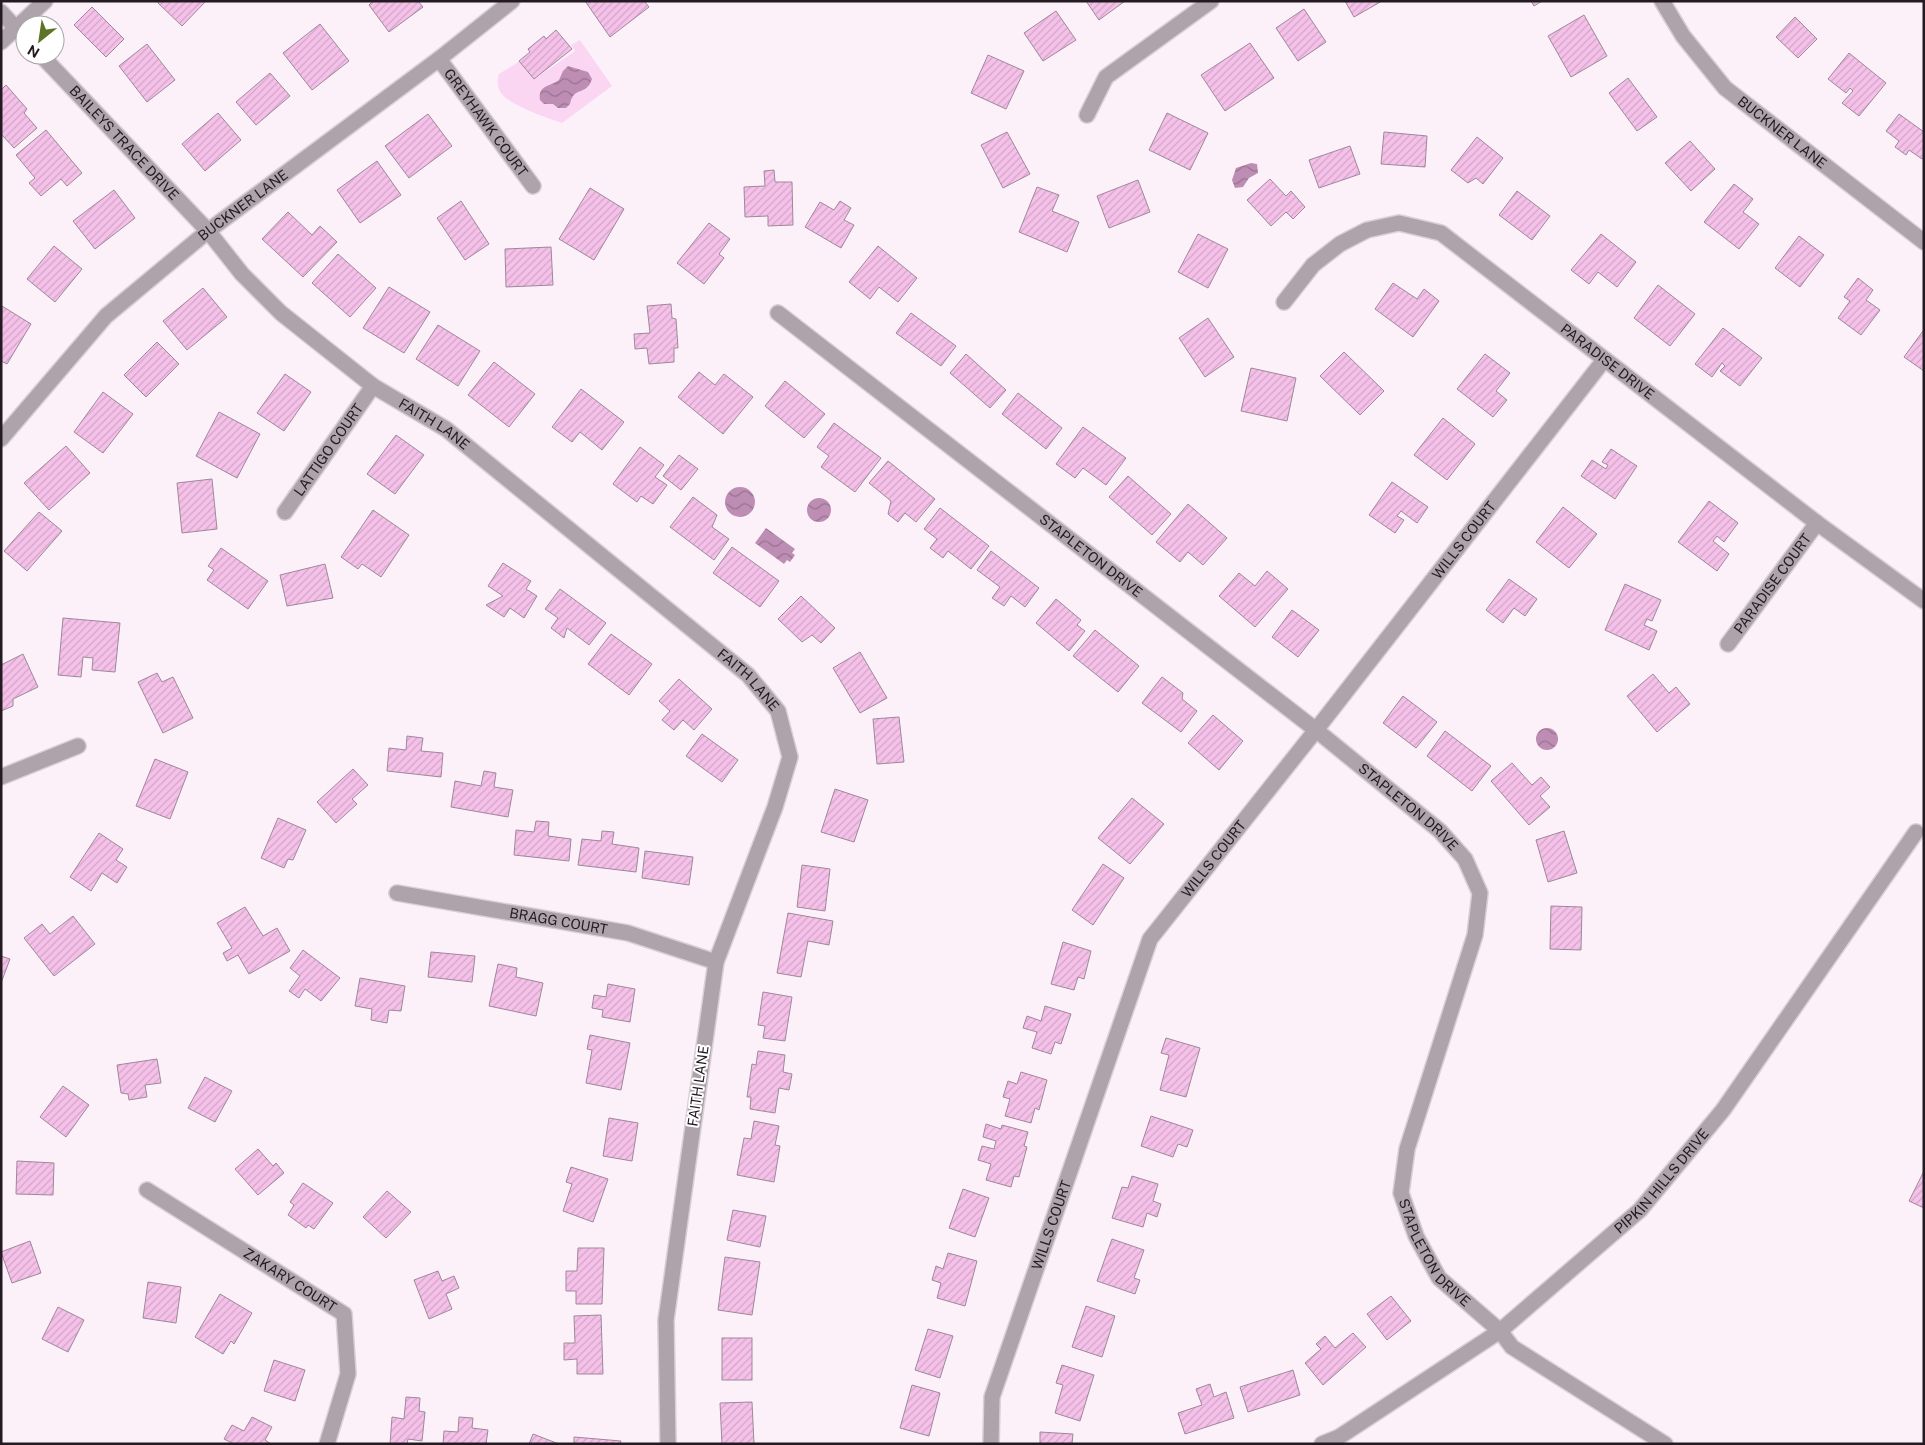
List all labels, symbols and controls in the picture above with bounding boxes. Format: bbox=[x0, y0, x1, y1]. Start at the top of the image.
north arrow bbox=[15, 15, 65, 65]
text: N bbox=[25, 42, 42, 61]
street label: GREYHAWK COURT bbox=[441, 66, 531, 179]
street label: BAILEYS TRACE DRIVE bbox=[66, 82, 182, 203]
street label: BUCKNER LANE bbox=[1735, 93, 1830, 172]
street label: BUCKNER LANE bbox=[195, 166, 291, 244]
street label: PARADISE DRIVE bbox=[1558, 320, 1658, 403]
street label: FAITH LANE bbox=[396, 395, 473, 453]
street label: LATTIGO COURT bbox=[291, 400, 366, 499]
street label: WILLS COURT bbox=[1429, 498, 1499, 582]
street label: STAPLETON DRIVE bbox=[1036, 511, 1146, 600]
street label: PARADISE COURT bbox=[1730, 531, 1814, 637]
street label: FAITH LANE bbox=[714, 645, 783, 714]
street label: STAPLETON DRIVE bbox=[1355, 760, 1462, 854]
street label: WILLS COURT bbox=[1178, 817, 1249, 900]
street label: BRAGG COURT bbox=[508, 905, 609, 937]
street label: FAITH LANE bbox=[684, 1045, 712, 1127]
street label: PIPKIN HILLS DRIVE bbox=[1611, 1126, 1712, 1237]
street label: WILLS COURT bbox=[1029, 1178, 1074, 1272]
street label: STAPLETON DRIVE bbox=[1396, 1196, 1474, 1310]
street label: ZAKARY COURT bbox=[241, 1245, 340, 1315]

